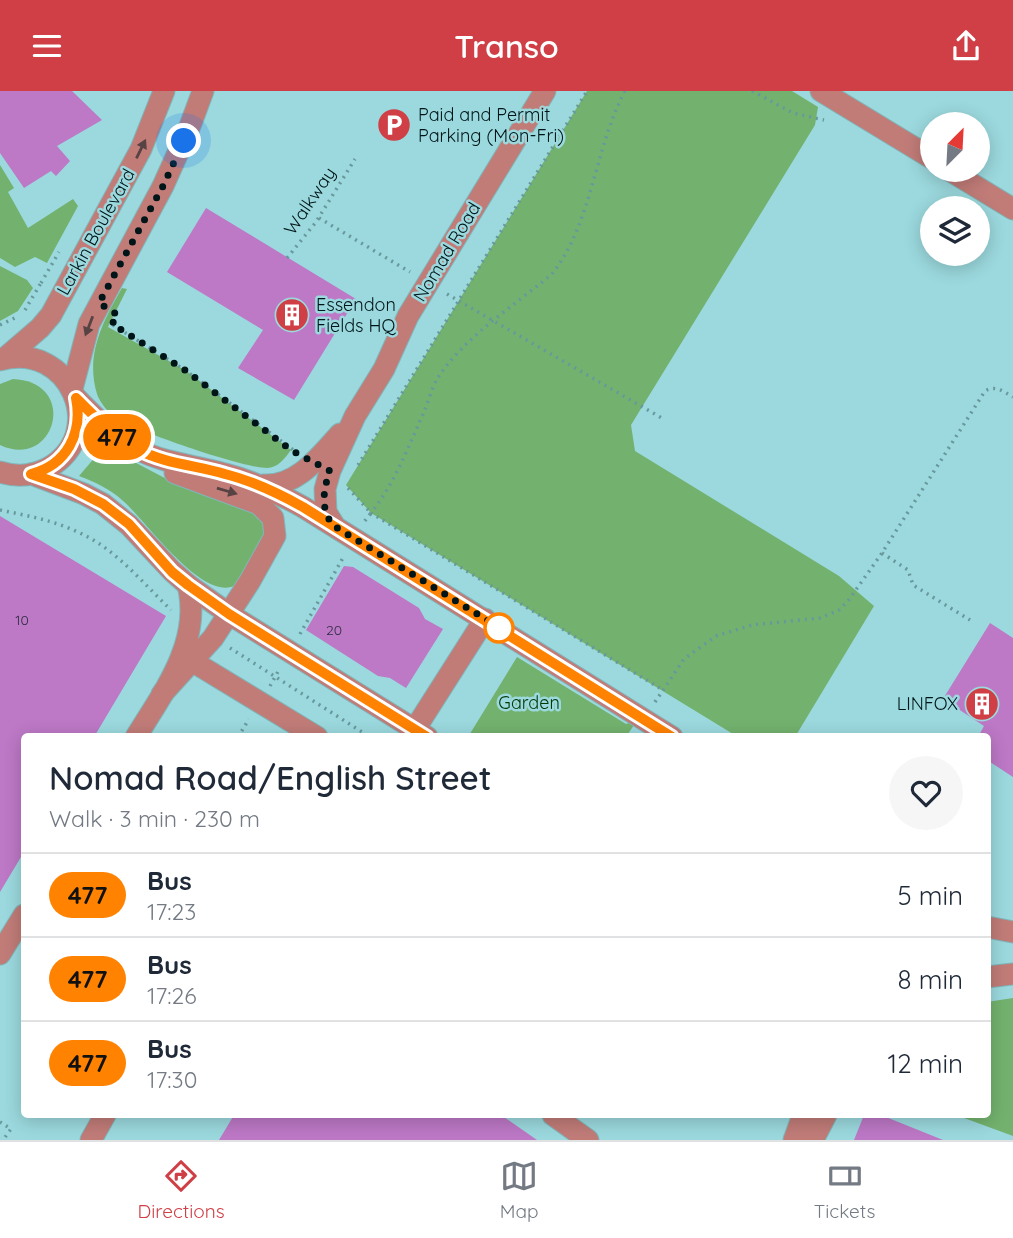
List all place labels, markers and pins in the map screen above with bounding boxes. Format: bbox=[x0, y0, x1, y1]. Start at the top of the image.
place label: Paid and Permit Parking (Mon-Fri) bbox=[418, 103, 564, 147]
parking icon: Paid and Permit Parking (Mon-Fri) bbox=[375, 106, 413, 144]
place label: Essendon Fields HQ bbox=[316, 293, 396, 337]
building icon: Essendon Fields HQ bbox=[273, 296, 311, 334]
unlabelled marker bbox=[484, 613, 514, 643]
building icon: LINFOX bbox=[963, 685, 1001, 723]
place label: LINFOX bbox=[897, 692, 958, 715]

